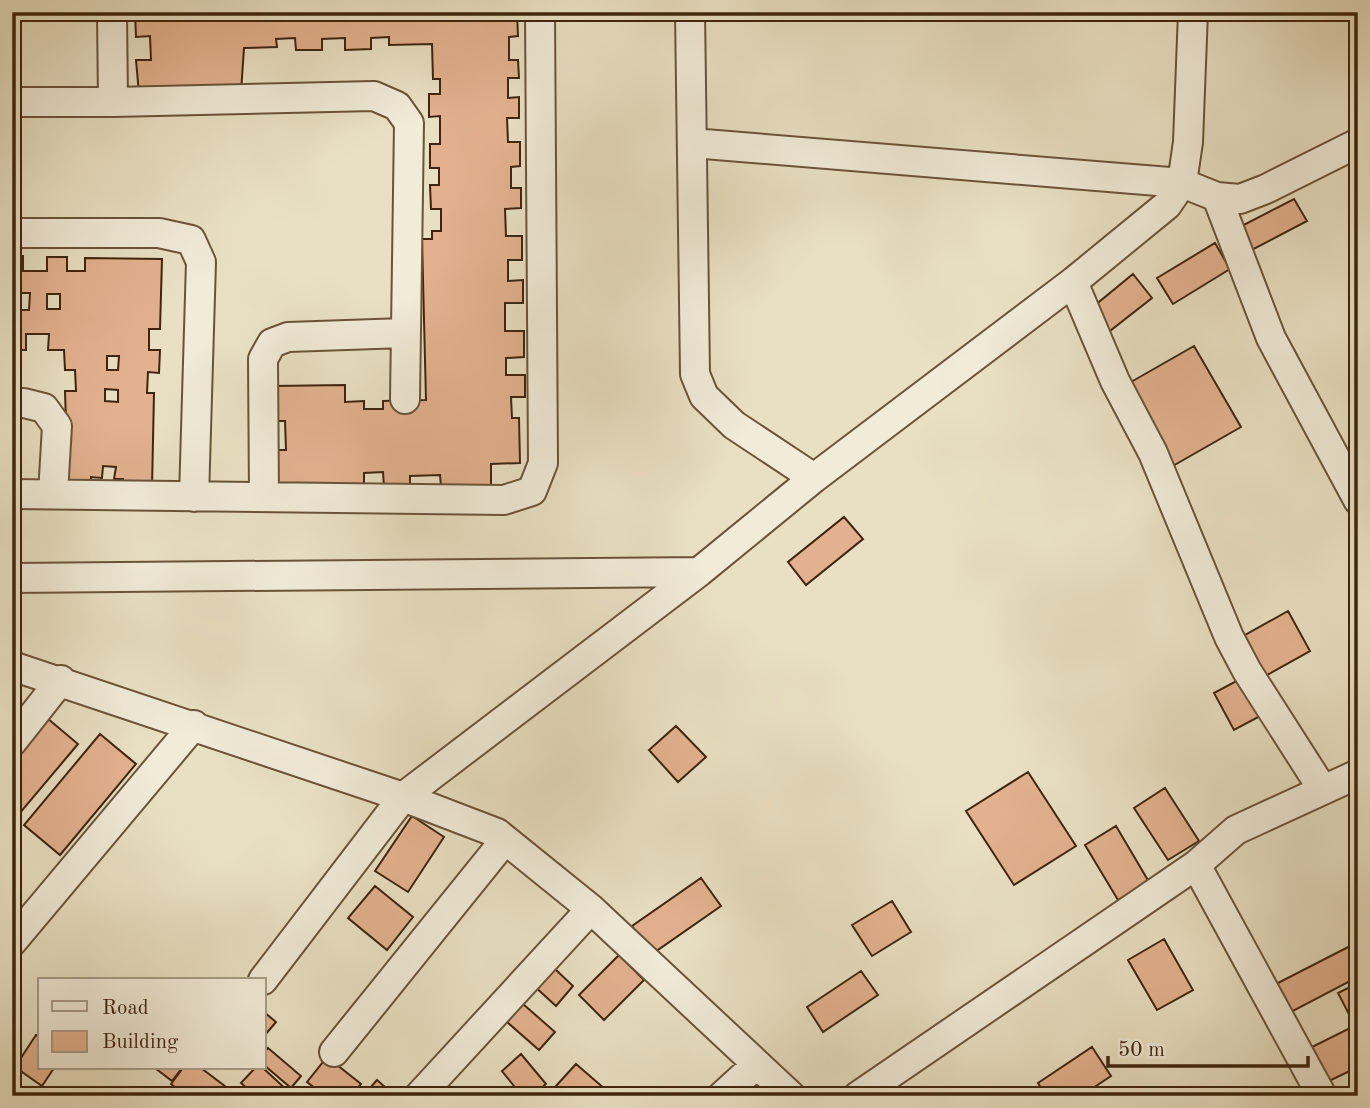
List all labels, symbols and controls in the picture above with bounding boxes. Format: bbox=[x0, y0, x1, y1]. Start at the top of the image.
legend bbox=[38, 978, 266, 1070]
text: Road bbox=[102, 998, 149, 1019]
scale bar bbox=[1108, 1024, 1307, 1068]
text: Building bbox=[102, 1032, 179, 1053]
text: 50 m bbox=[1118, 1040, 1165, 1061]

